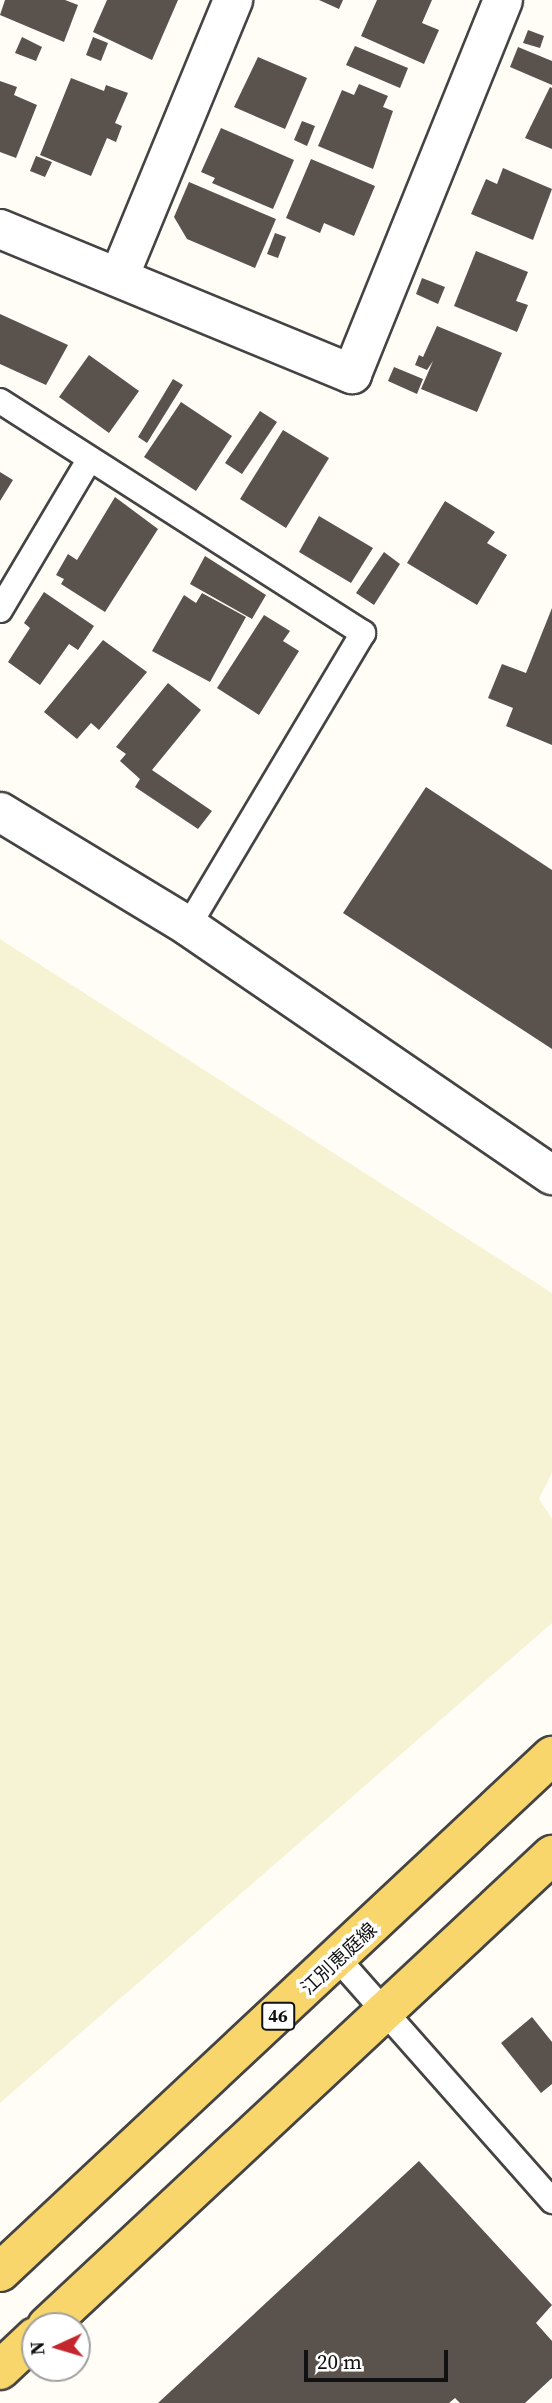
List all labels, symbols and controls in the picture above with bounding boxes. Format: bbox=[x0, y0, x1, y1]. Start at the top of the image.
street label: 江別恵庭線 bbox=[296, 1918, 382, 2000]
road number: 46 bbox=[260, 2002, 296, 2030]
north arrow bbox=[21, 2312, 91, 2382]
scale bar bbox=[307, 2336, 450, 2380]
text: N bbox=[24, 2341, 50, 2356]
text: 20 m bbox=[317, 2347, 362, 2376]

